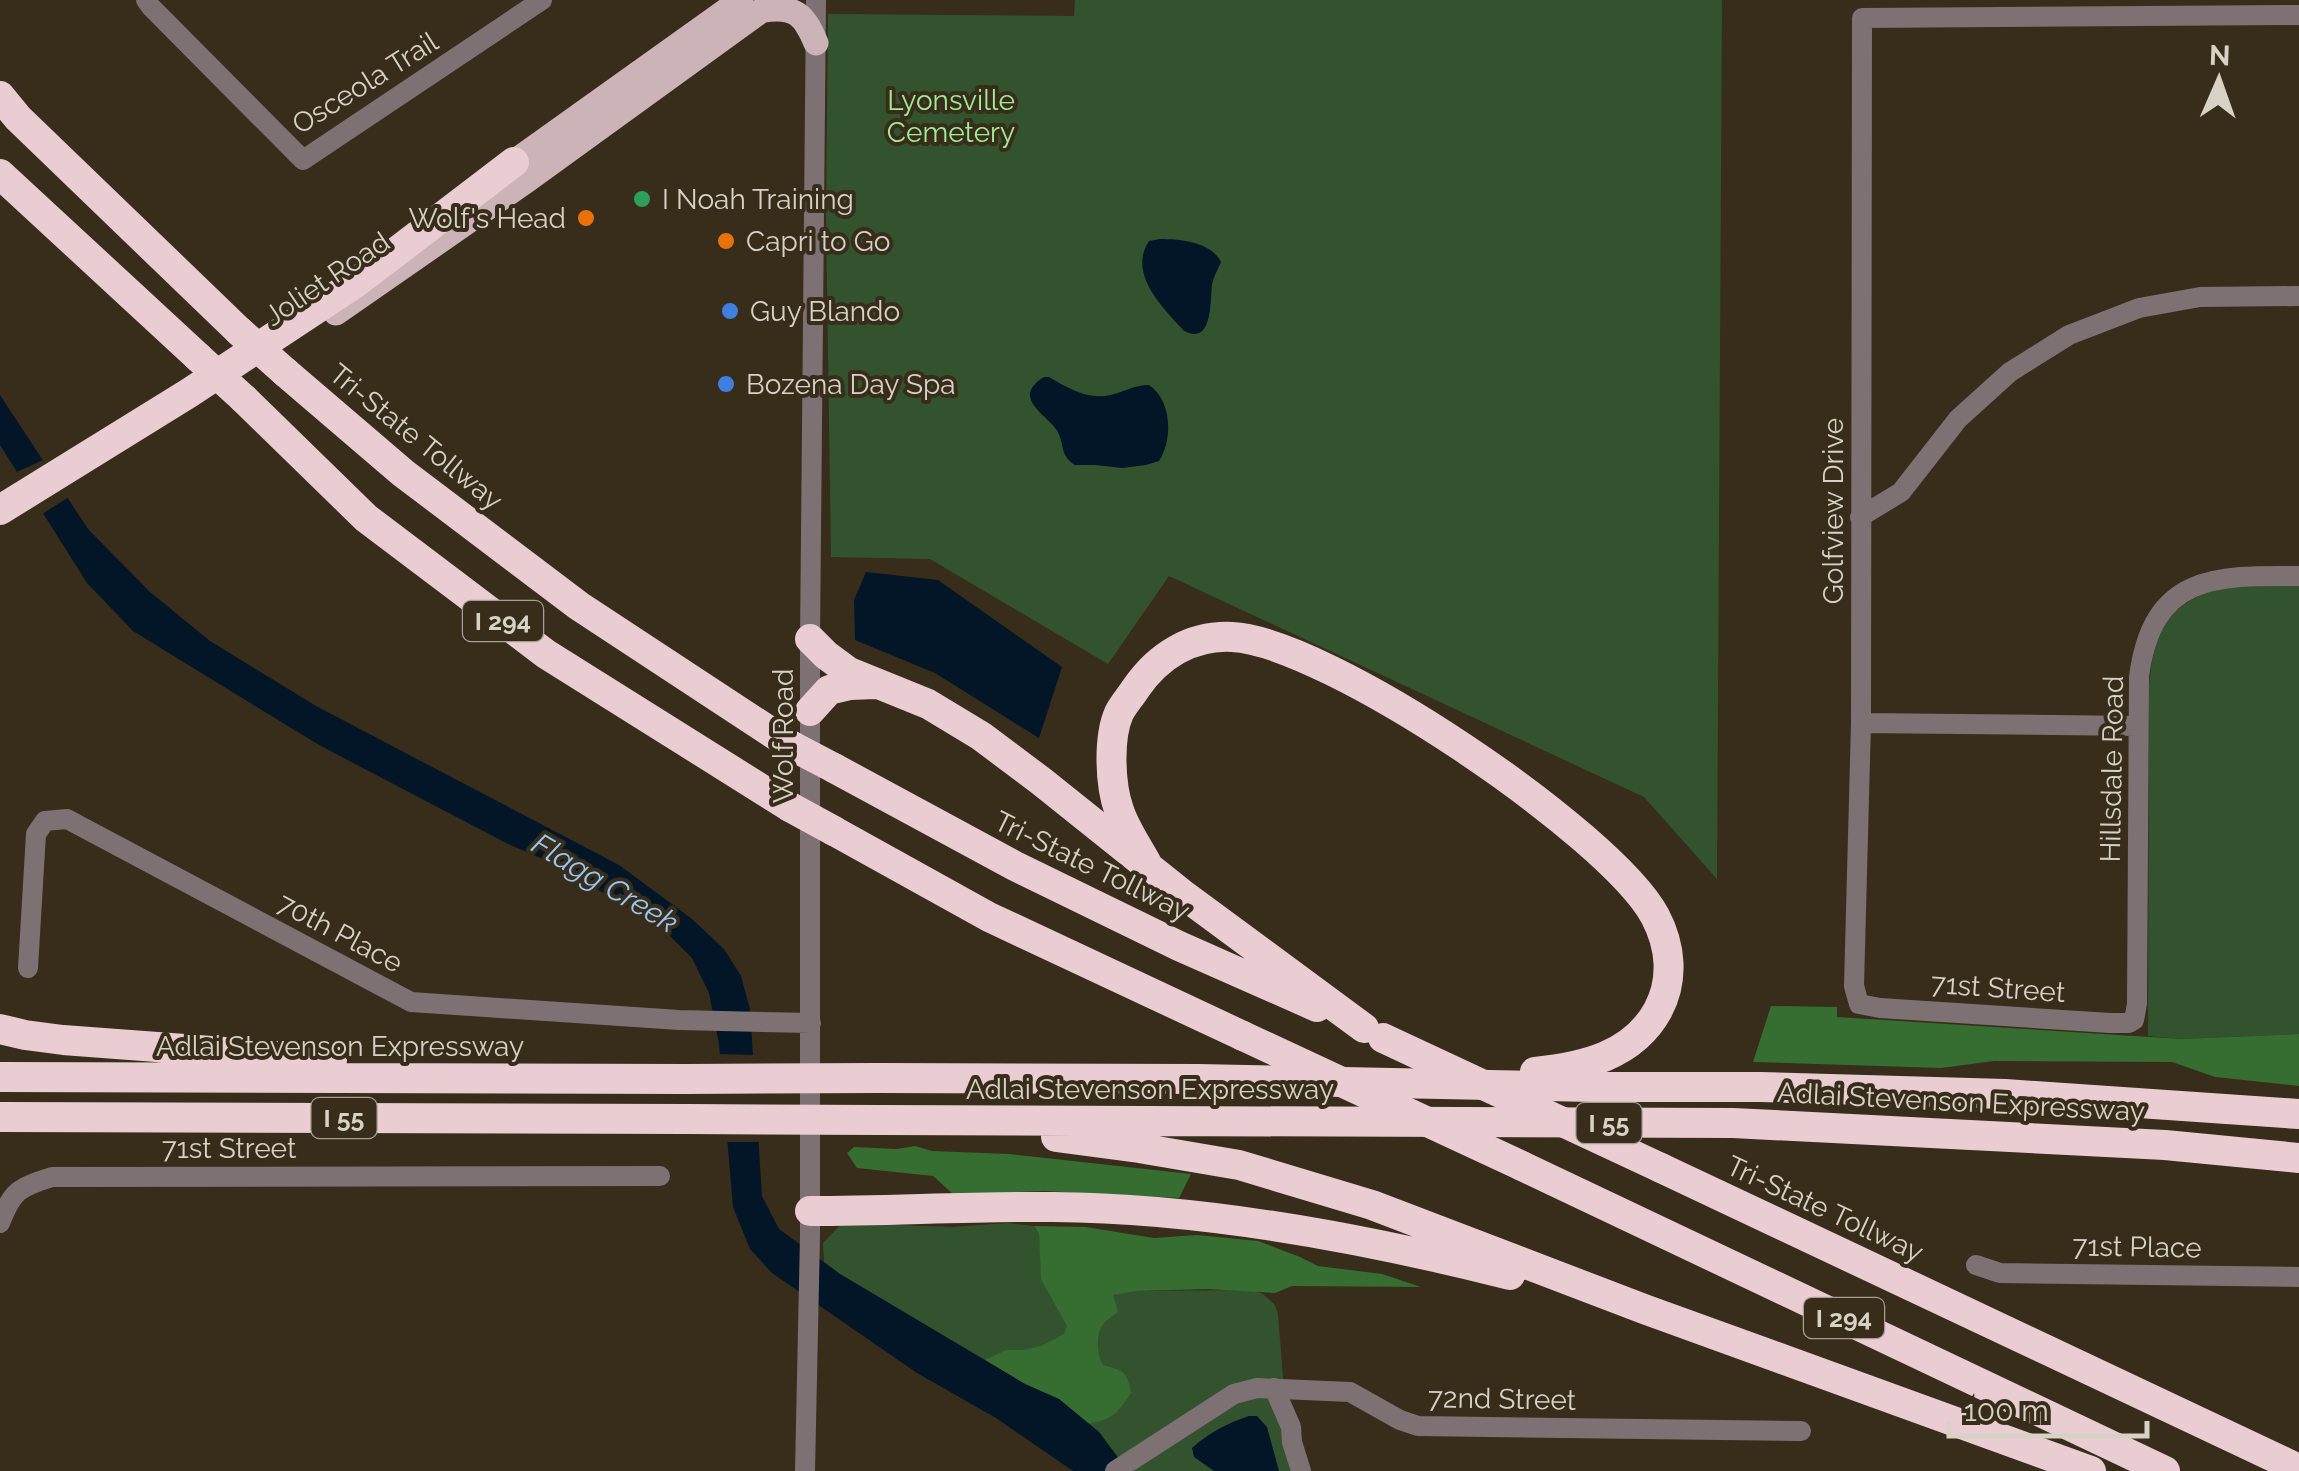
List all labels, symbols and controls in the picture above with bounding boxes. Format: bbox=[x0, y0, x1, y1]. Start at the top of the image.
street label: Osceola Trail bbox=[286, 25, 444, 141]
north arrow bbox=[2169, 30, 2269, 130]
text: N bbox=[2209, 39, 2231, 72]
park label: Lyonsville Cemetery bbox=[887, 84, 1015, 149]
place label: I Noah Training bbox=[662, 183, 854, 216]
marker: I Noah Training bbox=[631, 188, 653, 210]
place label: Wolf's Head bbox=[409, 202, 566, 235]
marker: Wolf's Head bbox=[575, 207, 597, 229]
street label: Joliet Road bbox=[258, 225, 396, 333]
place label: Capri to Go bbox=[746, 225, 890, 258]
marker: Capri to Go bbox=[715, 230, 737, 252]
place label: Guy Blando bbox=[750, 295, 900, 328]
marker: Guy Blando bbox=[719, 300, 741, 322]
street label: Tri-State Tollway bbox=[323, 357, 509, 517]
place label: Bozena Day Spa bbox=[746, 368, 955, 401]
marker: Bozena Day Spa bbox=[715, 373, 737, 395]
street label: Golfview Drive bbox=[1817, 418, 1850, 604]
road number: I 294 bbox=[463, 601, 543, 641]
street label: Wolf Road bbox=[767, 669, 800, 803]
street label: Hillsdale Road bbox=[2094, 675, 2130, 863]
street label: Tri-State Tollway bbox=[989, 804, 1195, 928]
water label: Flagg Creek bbox=[526, 826, 684, 940]
street label: 70th Place bbox=[272, 886, 408, 980]
street label: 71st Street bbox=[1930, 967, 2067, 1009]
street label: Adlai Stevenson Expressway bbox=[156, 1030, 524, 1063]
street label: Adlai Stevenson Expressway bbox=[966, 1073, 1334, 1106]
street label: Adlai Stevenson Expressway bbox=[1776, 1076, 2146, 1128]
road number: I 55 bbox=[312, 1098, 376, 1138]
road number: I 55 bbox=[1576, 1103, 1642, 1143]
street label: 71st Street bbox=[162, 1132, 297, 1165]
street label: Tri-State Tollway bbox=[1721, 1149, 1929, 1269]
street label: 71st Place bbox=[2072, 1229, 2202, 1265]
road number: I 294 bbox=[1804, 1298, 1884, 1338]
scale bar bbox=[1949, 1376, 2146, 1438]
street label: 72nd Street bbox=[1428, 1381, 1577, 1417]
text: 100 m bbox=[1964, 1393, 2049, 1428]

